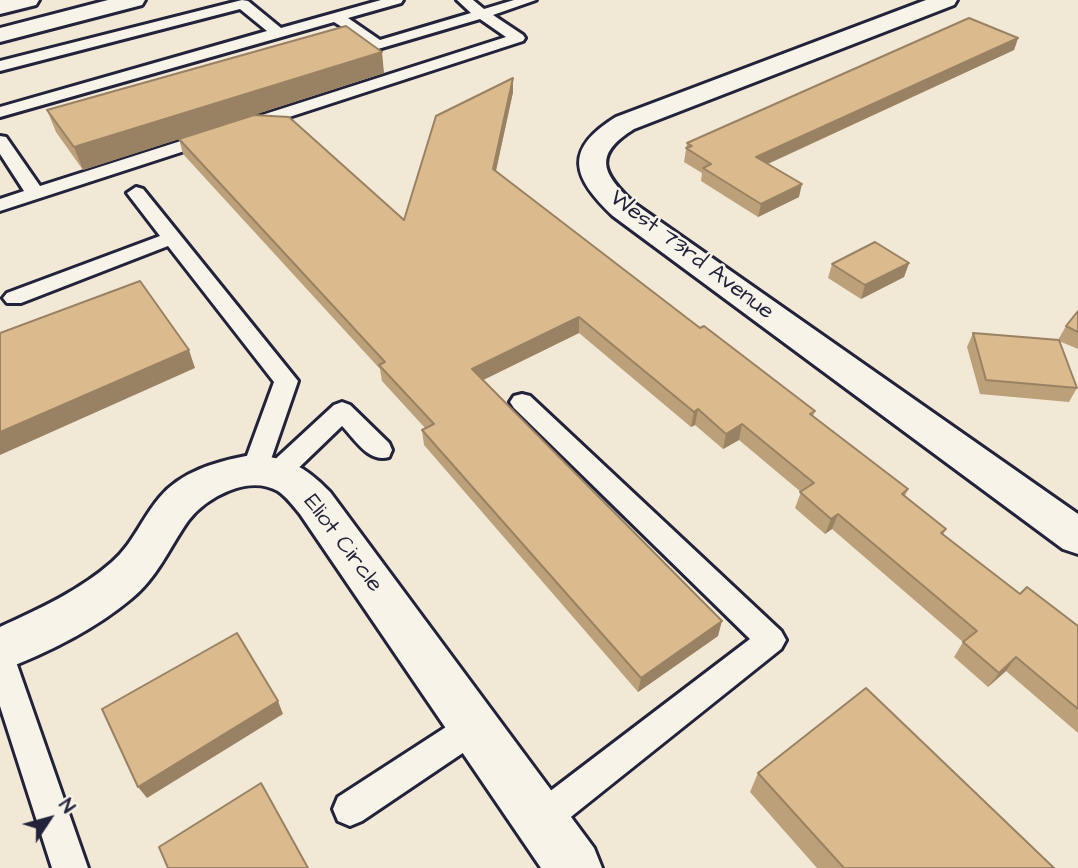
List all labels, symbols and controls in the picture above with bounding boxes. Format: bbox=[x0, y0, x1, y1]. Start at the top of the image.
street label: West 73rd Avenue bbox=[603, 185, 779, 327]
street label: Eliot Circle bbox=[296, 490, 388, 598]
north arrow bbox=[14, 784, 84, 854]
text: N bbox=[52, 794, 81, 819]

